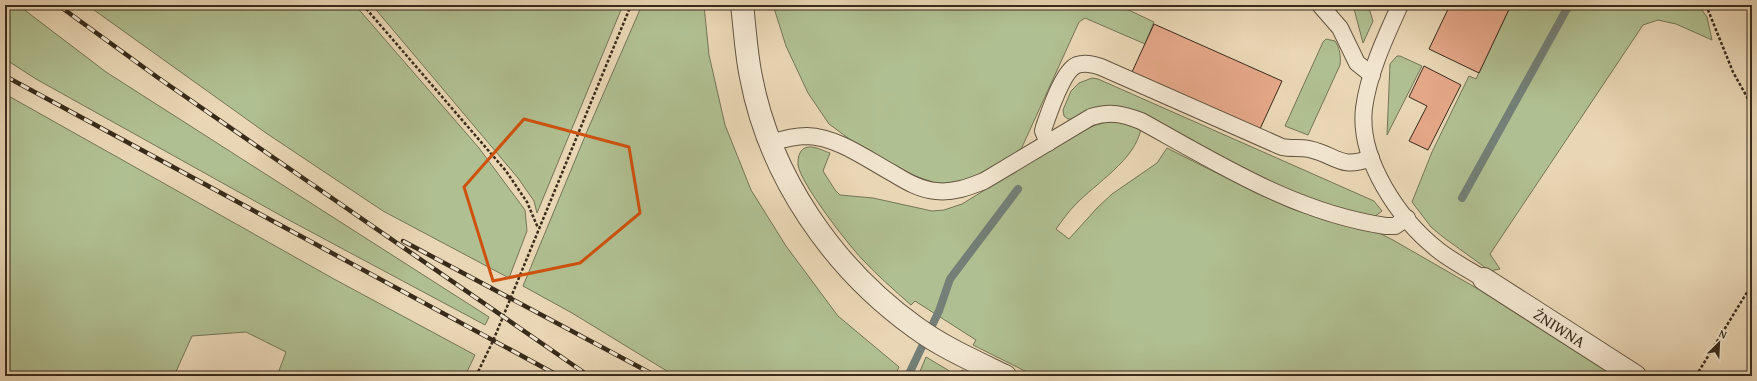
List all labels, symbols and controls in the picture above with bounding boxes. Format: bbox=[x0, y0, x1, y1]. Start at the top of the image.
street label: ŻNIWNA bbox=[1529, 302, 1591, 353]
north arrow bbox=[1699, 323, 1739, 363]
text: N bbox=[1716, 325, 1730, 343]

